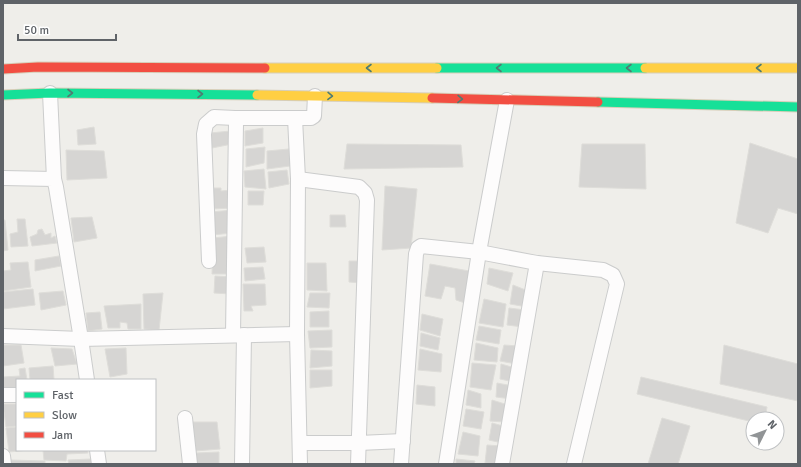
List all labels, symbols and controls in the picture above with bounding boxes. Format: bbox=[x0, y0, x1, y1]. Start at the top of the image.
scale bar bbox=[18, 16, 116, 42]
text: 50 m bbox=[24, 23, 49, 38]
one-way arrow bbox=[366, 64, 372, 72]
one-way arrow bbox=[496, 64, 502, 72]
one-way arrow bbox=[626, 64, 632, 72]
one-way arrow bbox=[756, 64, 762, 72]
one-way arrow bbox=[67, 89, 73, 98]
one-way arrow bbox=[197, 90, 203, 99]
one-way arrow bbox=[327, 92, 333, 100]
one-way arrow bbox=[457, 95, 463, 103]
legend bbox=[16, 379, 156, 451]
text: Fast bbox=[52, 388, 73, 403]
text: Slow bbox=[52, 408, 77, 423]
north arrow bbox=[745, 411, 785, 451]
text: N bbox=[765, 417, 779, 432]
text: Jam bbox=[52, 428, 73, 443]

